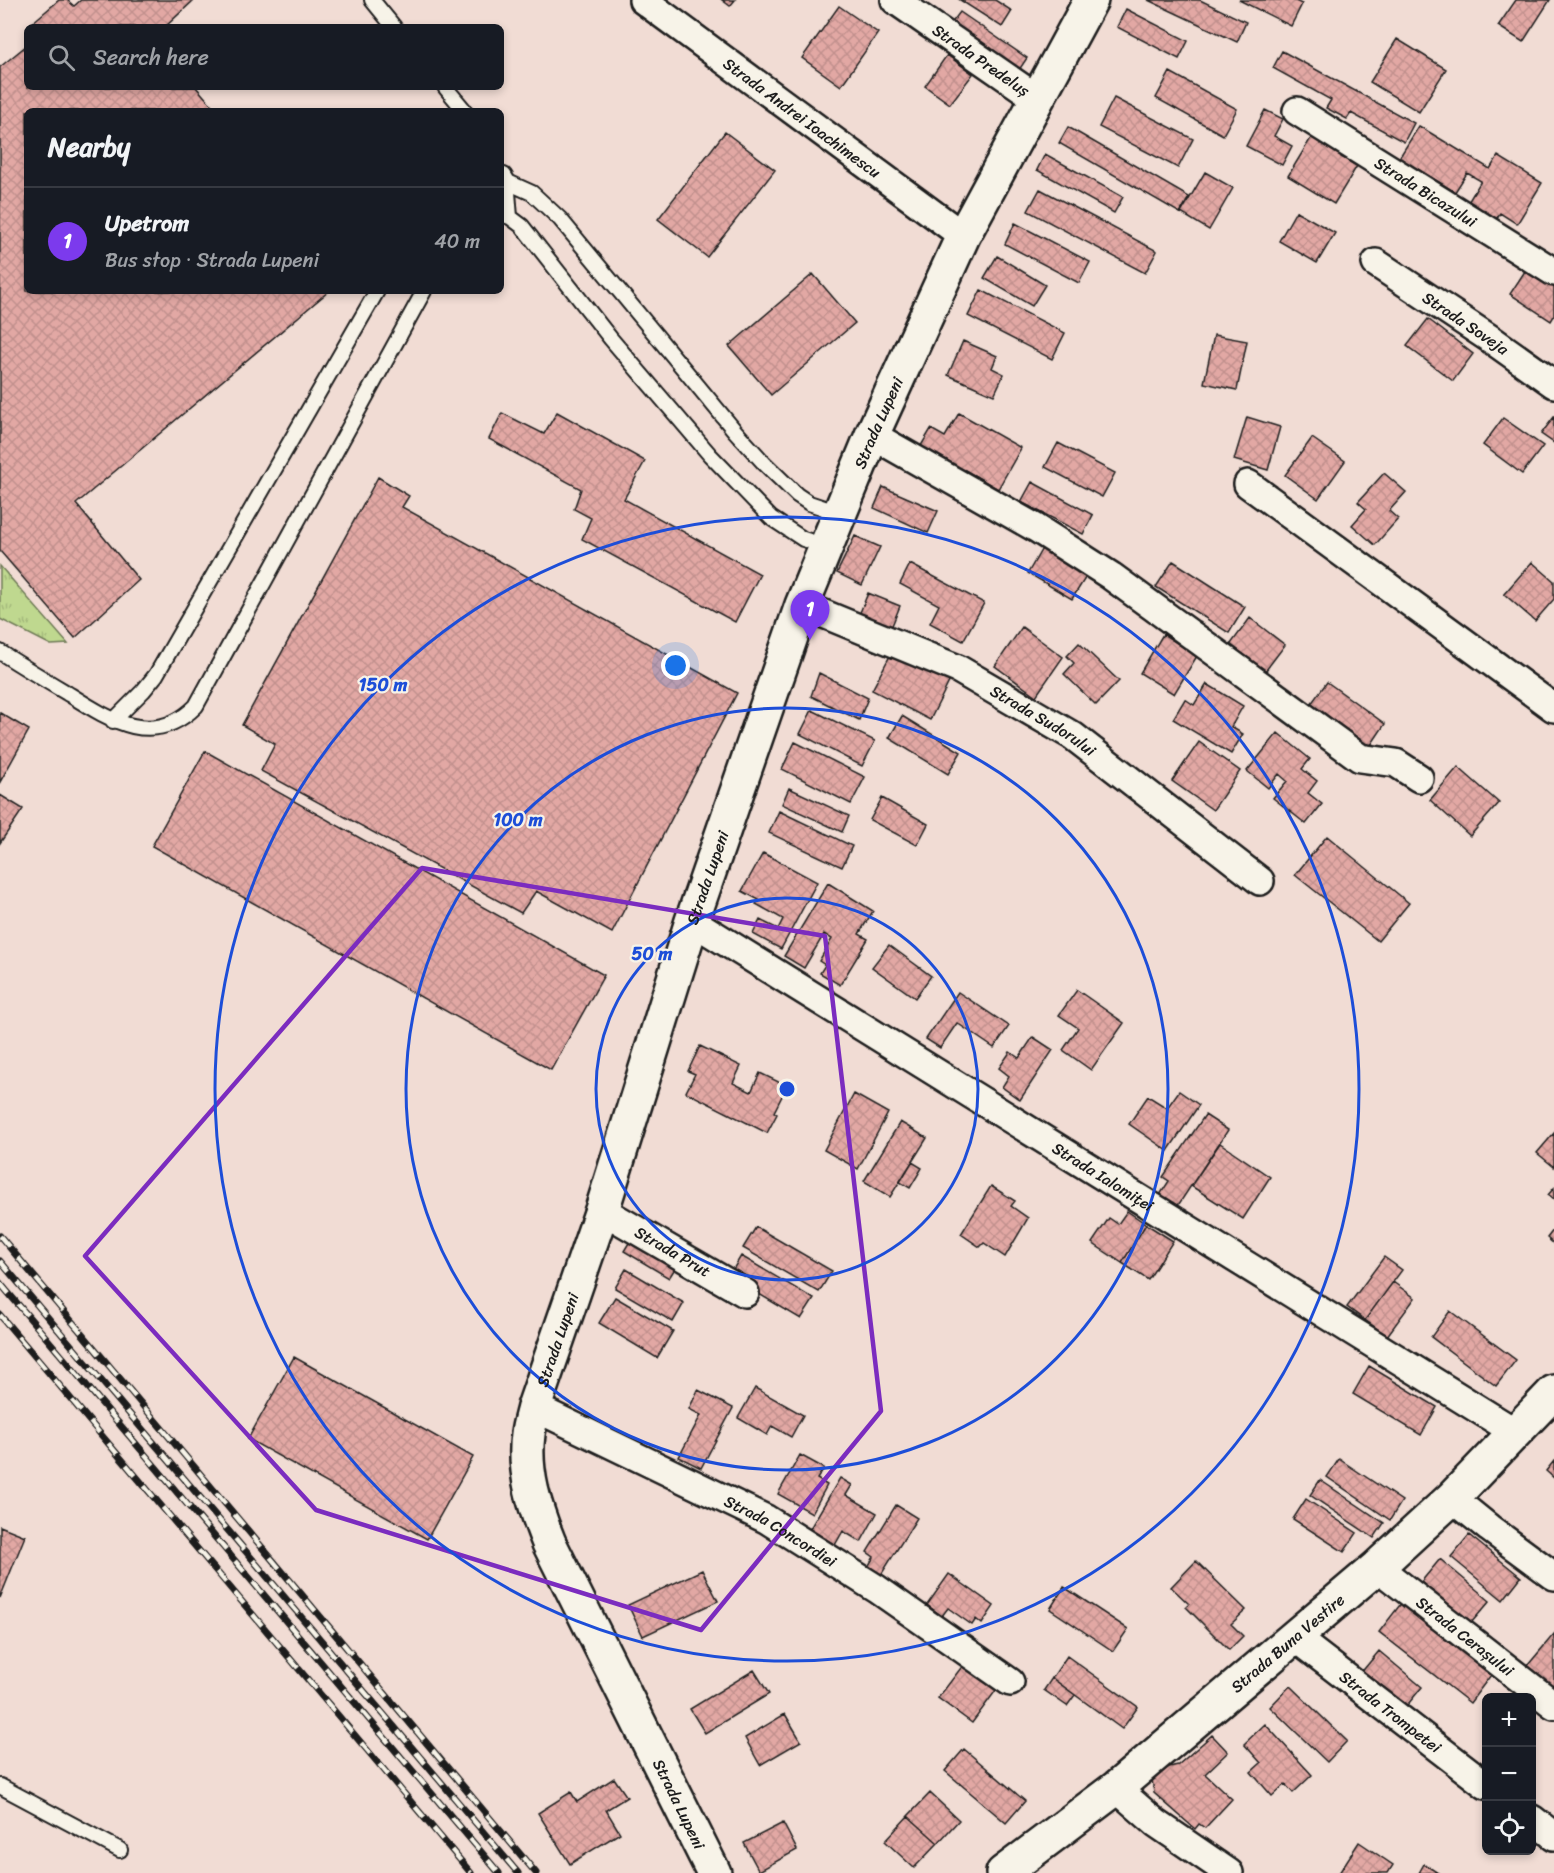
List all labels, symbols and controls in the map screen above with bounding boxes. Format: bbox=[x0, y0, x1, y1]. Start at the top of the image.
street label: Strada Predeluș bbox=[926, 16, 1037, 104]
search box bbox=[24, 24, 504, 90]
text: Search here bbox=[93, 38, 209, 77]
icon: search bbox=[45, 41, 78, 74]
street label: Strada Andrei Ioachimescu bbox=[717, 49, 888, 186]
text: Nearby bbox=[48, 124, 130, 170]
street label: Strada Bicazului bbox=[1369, 148, 1483, 235]
text: Upetrom bbox=[105, 204, 189, 243]
text: 1 bbox=[63, 224, 72, 259]
text: 40 m bbox=[434, 224, 480, 259]
text: Bus stop · Strada Lupeni bbox=[105, 243, 319, 278]
street label: Strada Soveja bbox=[1417, 283, 1516, 363]
street label: Strada Lupeni bbox=[845, 372, 911, 473]
pin: 1 bbox=[790, 590, 830, 640]
your location bbox=[661, 651, 690, 680]
text: 150 m bbox=[359, 669, 407, 701]
street label: Strada Sudorului bbox=[985, 676, 1103, 764]
text: 100 m bbox=[494, 804, 543, 836]
street label: Strada Lupeni bbox=[677, 826, 737, 929]
text: 50 m bbox=[632, 938, 673, 970]
centre of rings bbox=[777, 1079, 797, 1099]
street label: Strada Ialomiței bbox=[1047, 1134, 1160, 1219]
street label: Strada Prut bbox=[629, 1217, 717, 1285]
street label: Strada Lupeni bbox=[528, 1288, 587, 1391]
street label: Strada Concordiei bbox=[719, 1486, 843, 1575]
street label: Strada Buna Vestire bbox=[1224, 1586, 1351, 1700]
street label: Strada Cerașului bbox=[1410, 1588, 1521, 1684]
street label: Strada Trompetei bbox=[1333, 1662, 1449, 1761]
map controls bbox=[1482, 1693, 1536, 1855]
button: + bbox=[1482, 1693, 1536, 1747]
button: − bbox=[1482, 1747, 1536, 1801]
street label: Strada Lupeni bbox=[645, 1754, 714, 1855]
button: locate bbox=[1482, 1801, 1536, 1855]

